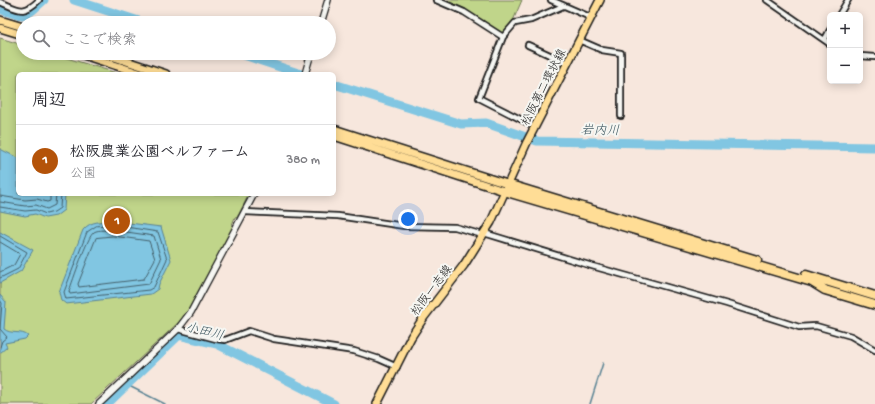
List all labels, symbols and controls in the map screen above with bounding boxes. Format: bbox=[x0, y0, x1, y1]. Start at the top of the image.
map controls bbox=[827, 12, 863, 84]
button: + bbox=[827, 12, 863, 48]
search box bbox=[16, 16, 336, 60]
icon: search bbox=[30, 27, 52, 49]
text: ここで検索 bbox=[62, 32, 137, 50]
street label: 松阪第二環状線 bbox=[519, 47, 570, 129]
button: − bbox=[827, 48, 863, 84]
text: 周辺 bbox=[32, 92, 66, 112]
water label: 岩内川 bbox=[580, 123, 620, 139]
text: 松阪農業公園ベルファーム bbox=[70, 144, 249, 162]
text: 1 bbox=[42, 153, 48, 168]
text: 380 m bbox=[286, 153, 320, 168]
text: 公園 bbox=[70, 167, 96, 182]
pin: 1 bbox=[104, 206, 130, 236]
your location bbox=[398, 209, 418, 229]
street label: 松阪一志線 bbox=[408, 262, 456, 319]
water label: 小田川 bbox=[184, 319, 225, 344]

